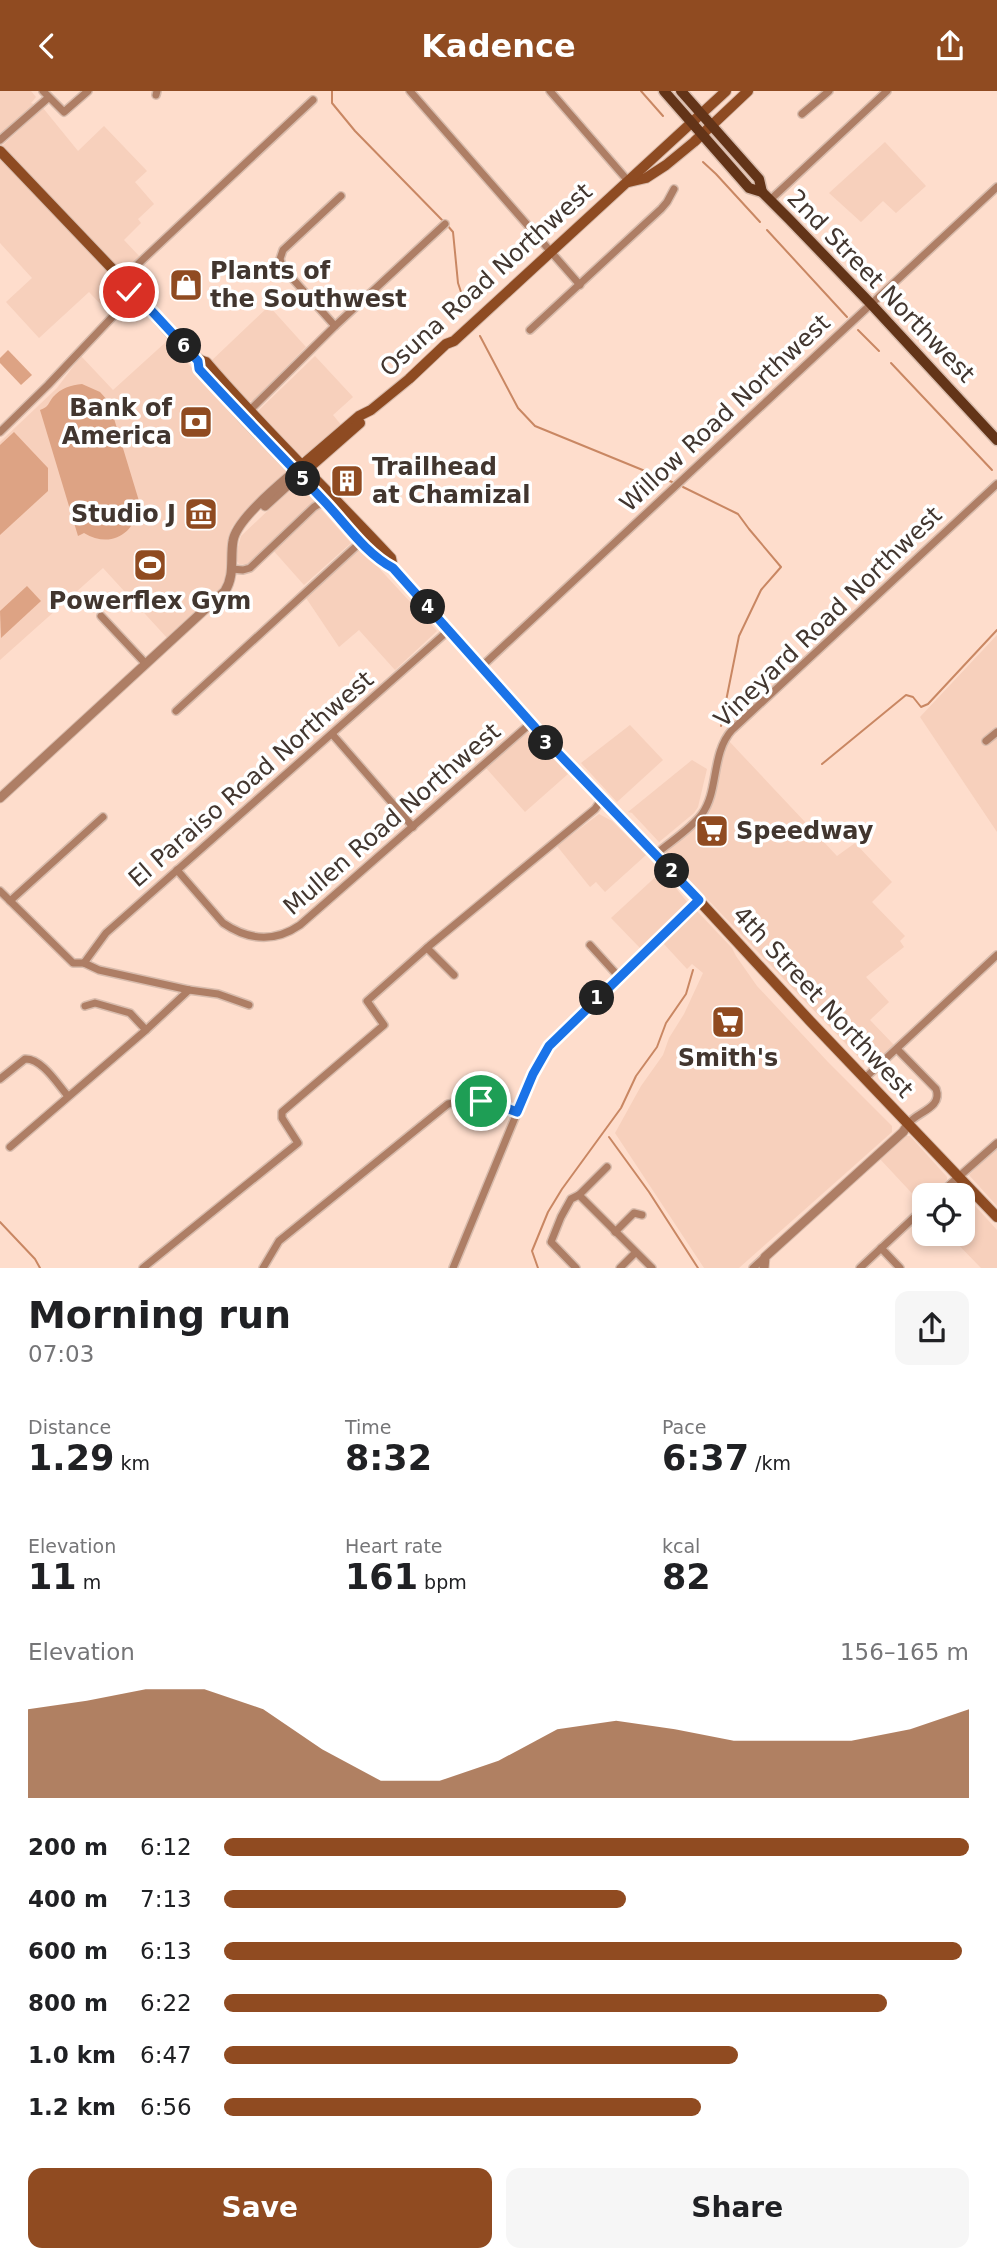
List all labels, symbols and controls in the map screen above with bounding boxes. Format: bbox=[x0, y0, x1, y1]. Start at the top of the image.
icon: back bbox=[28, 27, 66, 65]
text: Kadence bbox=[421, 27, 576, 65]
icon: share bbox=[931, 27, 969, 65]
street label: Osuna Road Northwest bbox=[374, 177, 598, 383]
street label: 2nd Street Northwest bbox=[782, 184, 980, 388]
place label: Plants of the Southwest bbox=[210, 257, 407, 313]
pin bbox=[99, 262, 159, 322]
shop icon: Plants of the Southwest bbox=[167, 266, 205, 304]
icon: check bbox=[110, 273, 148, 311]
street label: Willow Road Northwest bbox=[614, 308, 836, 518]
pin: 6 bbox=[166, 329, 202, 363]
text: 6 bbox=[177, 334, 190, 356]
place label: Bank of America bbox=[62, 394, 173, 450]
bank icon: Bank of America bbox=[177, 403, 215, 441]
place label: Trailhead at Chamizal bbox=[372, 453, 531, 509]
pin: 5 bbox=[286, 461, 320, 497]
building icon: Trailhead at Chamizal bbox=[328, 462, 366, 500]
text: 5 bbox=[296, 467, 309, 489]
museum icon: Studio J bbox=[182, 495, 220, 533]
place label: Studio J bbox=[71, 500, 176, 528]
street label: Vineyard Road Northwest bbox=[709, 501, 947, 733]
sports icon: Powerflex Gym bbox=[131, 546, 169, 584]
place label: Powerflex Gym bbox=[49, 587, 251, 615]
pin: 4 bbox=[410, 589, 446, 625]
text: 4 bbox=[421, 595, 434, 617]
street label: El Paraiso Road Northwest bbox=[123, 665, 379, 893]
street label: Mullen Road Northwest bbox=[278, 717, 506, 921]
pin: 3 bbox=[528, 725, 564, 761]
text: 3 bbox=[539, 731, 552, 753]
supermarket icon: Speedway bbox=[693, 812, 731, 850]
place label: Speedway bbox=[736, 817, 874, 845]
pin: 2 bbox=[654, 853, 690, 889]
text: 2 bbox=[665, 859, 678, 881]
street label: 4th Street Northwest bbox=[727, 900, 919, 1104]
pin: 1 bbox=[580, 981, 614, 1016]
text: 1 bbox=[590, 986, 603, 1008]
supermarket icon: Smith's bbox=[709, 1003, 747, 1041]
place label: Smith's bbox=[678, 1044, 778, 1072]
pin bbox=[451, 1071, 511, 1131]
icon: arrive bbox=[462, 1082, 500, 1120]
map controls bbox=[912, 1183, 975, 1246]
button: locate bbox=[912, 1183, 975, 1246]
button: share bbox=[895, 1291, 969, 1365]
text: Morning run bbox=[28, 1293, 291, 1337]
text: 07:03 bbox=[28, 1341, 94, 1367]
text: Distance bbox=[28, 1416, 111, 1438]
text: Time bbox=[345, 1416, 392, 1438]
text: Pace bbox=[662, 1416, 706, 1438]
text: 1.29 bbox=[28, 1438, 114, 1478]
text: 8:32 bbox=[345, 1438, 432, 1478]
text: 6:37 bbox=[662, 1438, 749, 1478]
text: km bbox=[114, 1452, 150, 1474]
text: /km bbox=[749, 1452, 791, 1474]
text: Elevation bbox=[28, 1535, 116, 1557]
text: Heart rate bbox=[345, 1535, 443, 1557]
text: kcal bbox=[662, 1535, 700, 1557]
text: 11 bbox=[28, 1557, 77, 1597]
text: 161 bbox=[345, 1557, 418, 1597]
text: 82 bbox=[662, 1557, 711, 1597]
text: m bbox=[77, 1571, 101, 1593]
text: bpm bbox=[418, 1571, 467, 1593]
text: Elevation bbox=[28, 1639, 135, 1665]
text: 156–165 m bbox=[840, 1639, 969, 1665]
text: 200 m bbox=[28, 1834, 108, 1860]
text: 6:12 bbox=[140, 1834, 192, 1860]
text: 400 m bbox=[28, 1886, 108, 1912]
text: 7:13 bbox=[140, 1886, 192, 1912]
text: 600 m bbox=[28, 1938, 108, 1964]
text: 6:13 bbox=[140, 1938, 192, 1964]
text: 800 m bbox=[28, 1990, 108, 2016]
text: 6:22 bbox=[140, 1990, 192, 2016]
text: 1.0 km bbox=[28, 2042, 116, 2068]
text: 6:47 bbox=[140, 2042, 192, 2068]
text: 1.2 km bbox=[28, 2094, 116, 2120]
text: 6:56 bbox=[140, 2094, 192, 2120]
button: Save bbox=[28, 2168, 492, 2248]
button: Share bbox=[506, 2168, 969, 2248]

